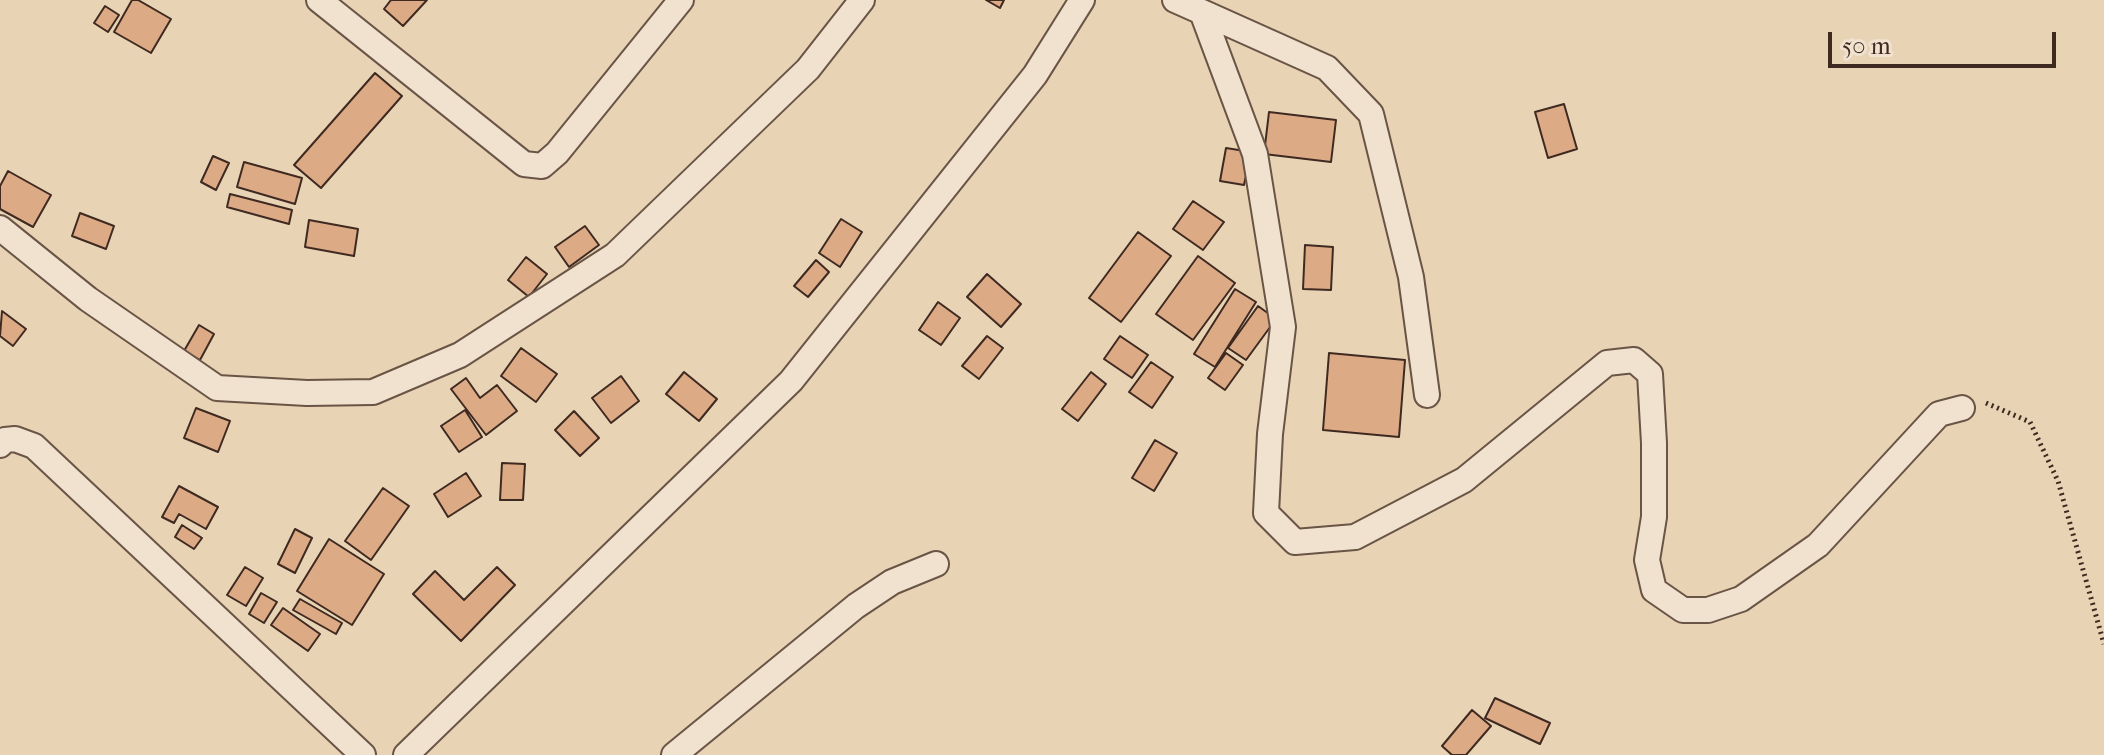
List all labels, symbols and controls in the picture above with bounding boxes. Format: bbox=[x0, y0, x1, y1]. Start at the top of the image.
scale bar bbox=[1832, 16, 2060, 66]
text: 50 m bbox=[1842, 32, 1891, 60]

